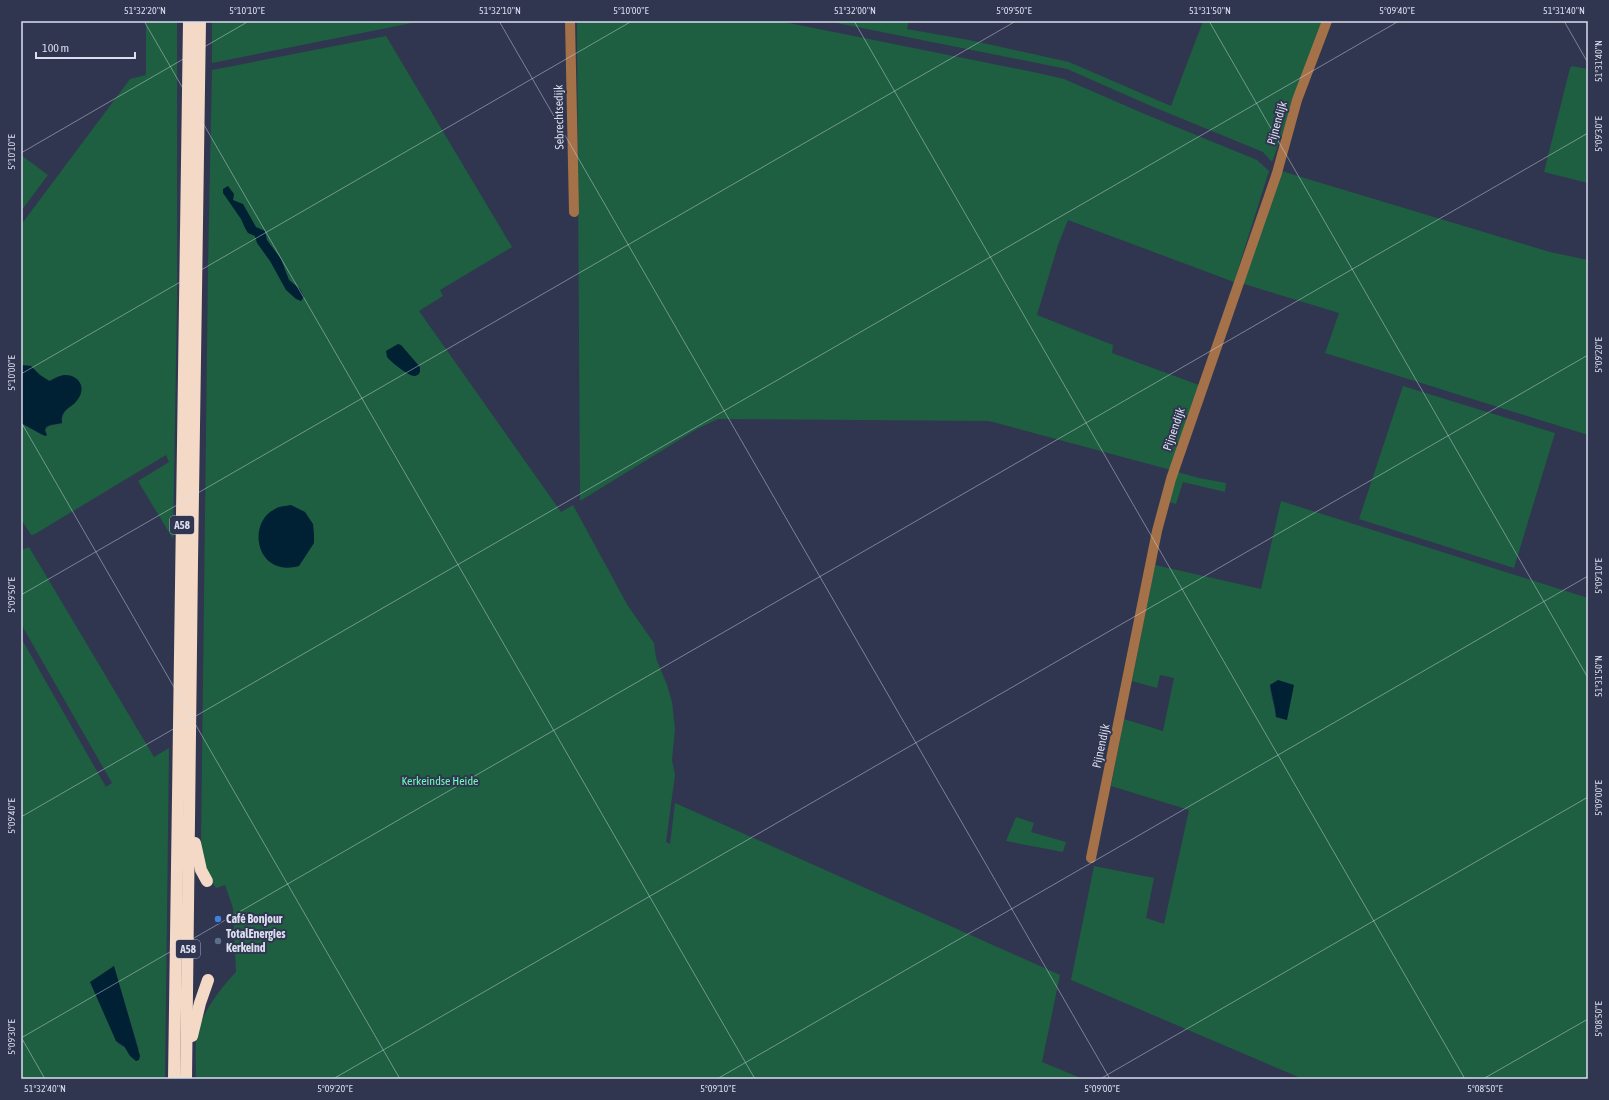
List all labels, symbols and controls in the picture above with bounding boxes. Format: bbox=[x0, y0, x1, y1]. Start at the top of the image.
text: 51°32'20"N bbox=[124, 5, 166, 16]
text: 5°10'10"E bbox=[229, 5, 265, 16]
text: 51°32'10"N bbox=[479, 5, 521, 16]
text: 5°10'00"E bbox=[613, 5, 649, 16]
text: 51°32'00"N bbox=[834, 5, 876, 16]
text: 5°09'50"E bbox=[996, 5, 1032, 16]
text: 51°31'50"N bbox=[1189, 5, 1231, 16]
text: 5°09'40"E bbox=[1379, 5, 1415, 16]
text: 51°31'40"N bbox=[1543, 5, 1585, 16]
scale bar bbox=[36, 34, 135, 60]
text: 51°31'40"N bbox=[1593, 40, 1604, 82]
text: 100 m bbox=[42, 41, 69, 55]
street label: Sebrechtsedijk bbox=[551, 84, 567, 150]
street label: Pijnendijk bbox=[1264, 99, 1290, 146]
text: 5°09'30"E bbox=[1593, 116, 1604, 152]
text: 5°10'10"E bbox=[6, 134, 17, 170]
text: 5°09'20"E bbox=[1593, 337, 1604, 373]
text: 5°10'00"E bbox=[6, 355, 17, 391]
street label: Pijnendijk bbox=[1160, 405, 1188, 452]
road number: A58 bbox=[170, 516, 194, 534]
text: 5°09'10"E bbox=[1593, 558, 1604, 594]
text: 5°09'50"E bbox=[6, 577, 17, 613]
text: 51°31'50"N bbox=[1593, 655, 1604, 697]
street label: Pijnendijk bbox=[1090, 722, 1113, 769]
park label: Kerkeindse Heide bbox=[401, 774, 479, 788]
text: 5°09'00"E bbox=[1593, 780, 1604, 816]
text: 5°09'40"E bbox=[6, 798, 17, 834]
place label: Café Bonjour bbox=[226, 912, 283, 926]
marker: Café Bonjour bbox=[213, 914, 223, 924]
place label: TotalEnergies Kerkeind bbox=[226, 927, 286, 955]
marker: TotalEnergies Kerkeind bbox=[213, 936, 223, 946]
road number: A58 bbox=[176, 940, 200, 958]
text: 5°08'50"E bbox=[1593, 1001, 1604, 1037]
text: 5°09'30"E bbox=[6, 1019, 17, 1055]
text: 51°32'40"N bbox=[24, 1083, 66, 1094]
text: 5°09'20"E bbox=[317, 1083, 353, 1094]
text: 5°09'10"E bbox=[700, 1083, 736, 1094]
text: 5°09'00"E bbox=[1084, 1083, 1120, 1094]
text: 5°08'50"E bbox=[1467, 1083, 1503, 1094]

